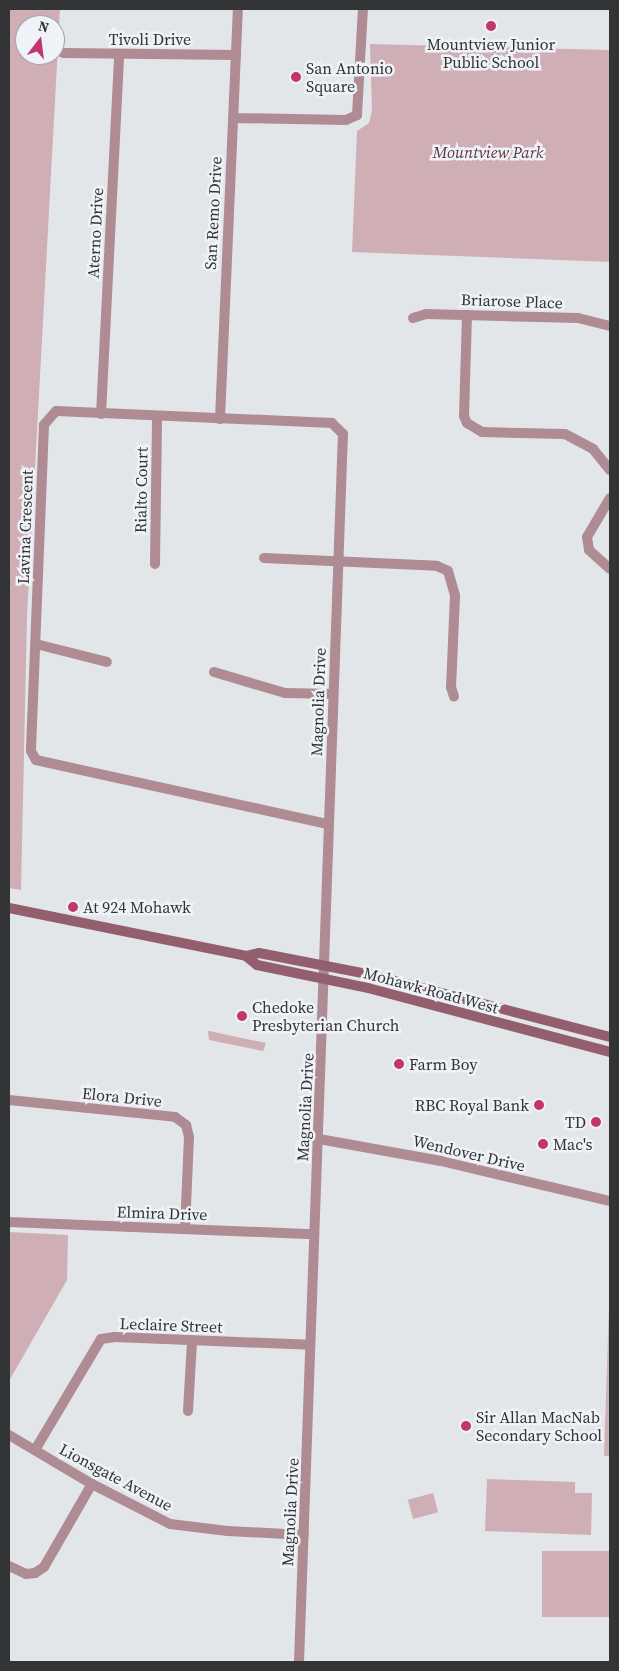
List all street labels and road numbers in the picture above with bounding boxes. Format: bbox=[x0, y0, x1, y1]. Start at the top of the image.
street label: Tivoli Drive bbox=[109, 29, 191, 49]
street label: San Remo Drive bbox=[200, 156, 226, 270]
street label: Aterno Drive bbox=[83, 187, 107, 279]
street label: Briarose Place bbox=[461, 290, 563, 312]
street label: Rialto Court bbox=[131, 447, 151, 533]
street label: Lavina Crescent bbox=[13, 470, 37, 584]
street label: Magnolia Drive bbox=[307, 647, 329, 757]
street label: Mohawk Road West bbox=[361, 963, 501, 1017]
street label: Magnolia Drive bbox=[293, 1052, 317, 1162]
street label: Elora Drive bbox=[81, 1083, 163, 1111]
street label: Wendover Drive bbox=[411, 1131, 527, 1175]
street label: Elmira Drive bbox=[116, 1202, 208, 1224]
street label: Leclaire Street bbox=[119, 1314, 223, 1336]
street label: Lionsgate Avenue bbox=[56, 1439, 176, 1515]
street label: Magnolia Drive bbox=[278, 1457, 302, 1567]

